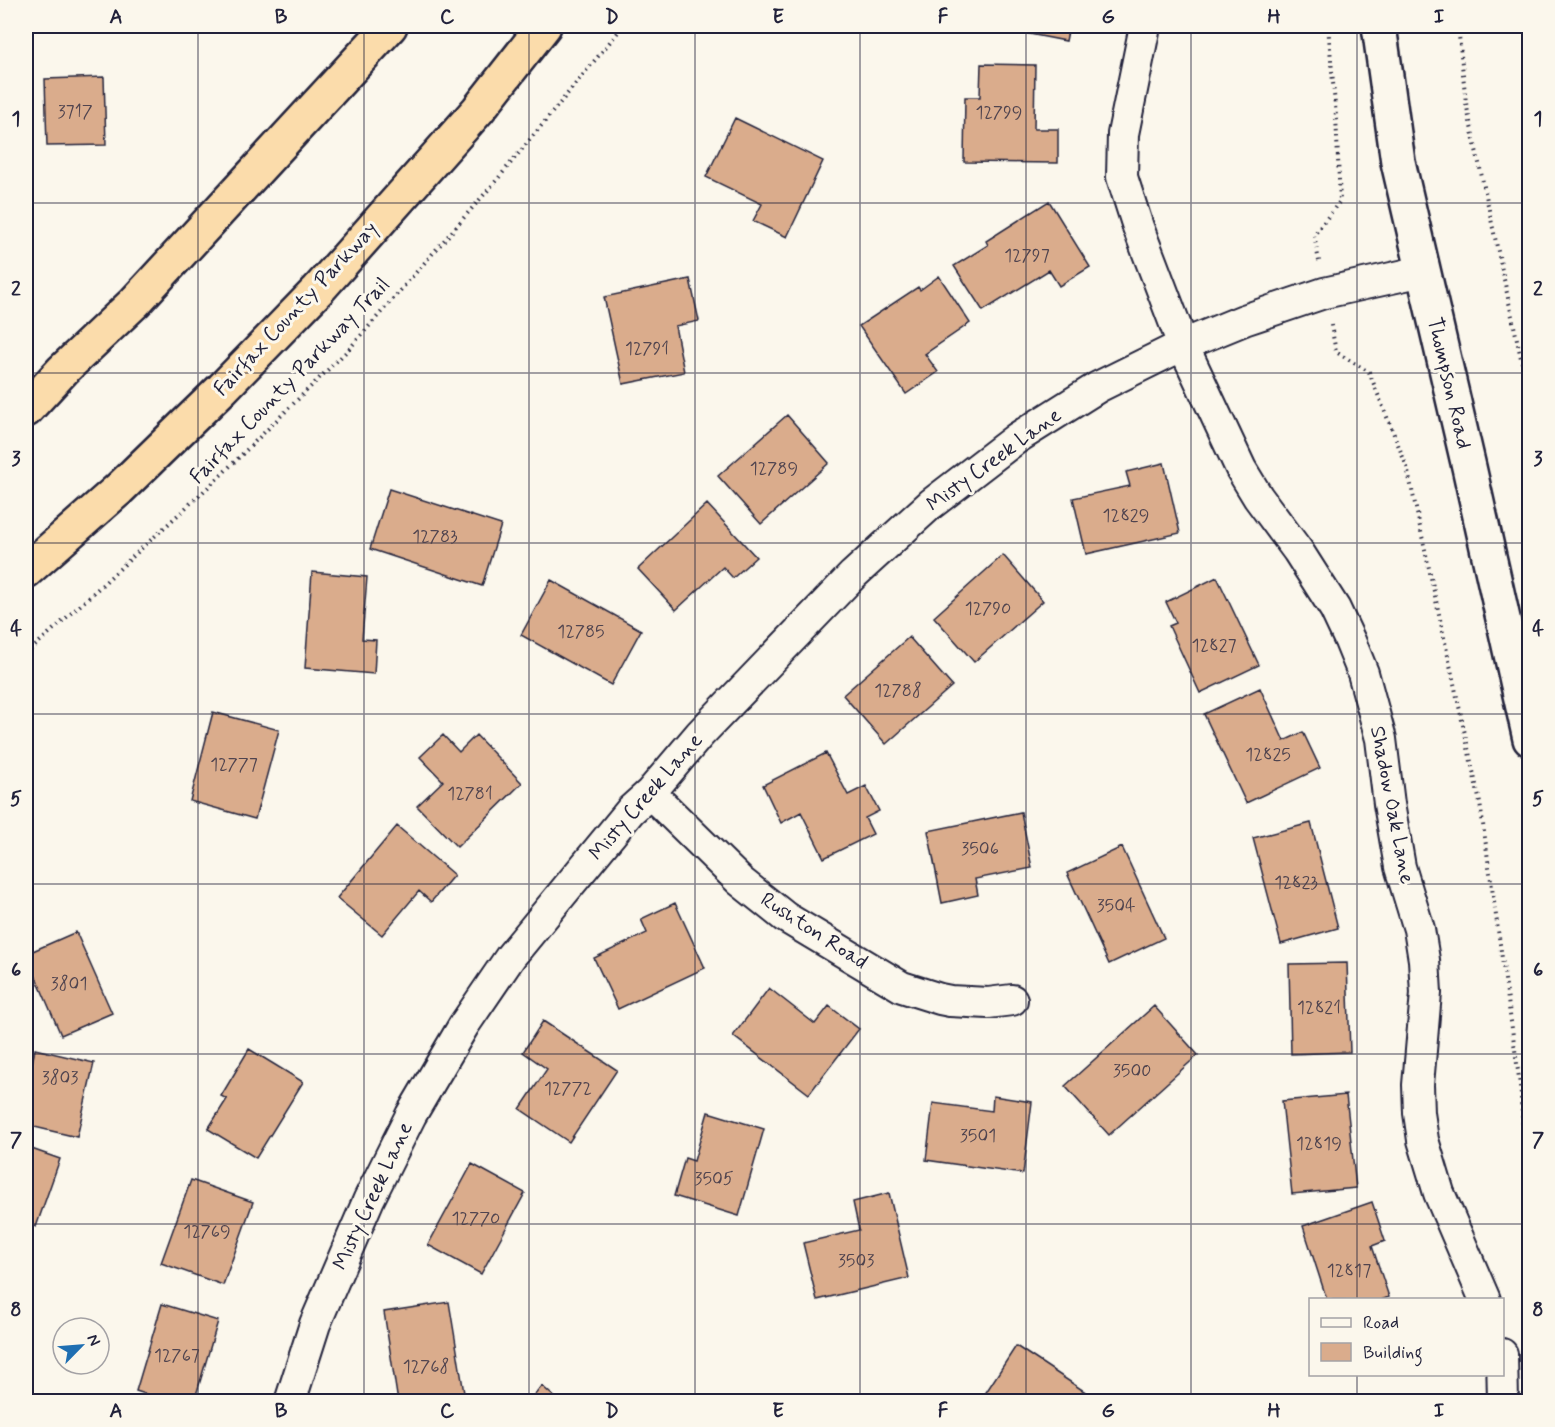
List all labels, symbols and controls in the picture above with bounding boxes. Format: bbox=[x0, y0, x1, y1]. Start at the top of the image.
text: A bbox=[109, 4, 123, 31]
text: B bbox=[275, 4, 288, 31]
text: C bbox=[440, 4, 455, 31]
text: D bbox=[605, 4, 619, 31]
text: E bbox=[772, 4, 784, 31]
text: F bbox=[938, 4, 949, 31]
text: G bbox=[1101, 4, 1115, 31]
text: H bbox=[1267, 4, 1281, 31]
text: I bbox=[1434, 4, 1444, 31]
house number: 3717 bbox=[57, 100, 93, 124]
house number: 12799 bbox=[975, 101, 1023, 125]
text: 1 bbox=[12, 106, 20, 133]
text: 1 bbox=[1534, 106, 1542, 133]
street label: Fairfax County Parkway bbox=[208, 216, 384, 402]
house number: 12797 bbox=[1004, 244, 1050, 268]
street label: Fairfax County Parkway Trail bbox=[184, 272, 396, 490]
text: 2 bbox=[11, 276, 21, 303]
text: 2 bbox=[1533, 276, 1543, 303]
street label: Thompson Road bbox=[1420, 314, 1478, 452]
house number: 12791 bbox=[625, 337, 669, 361]
street label: Misty Creek Lane bbox=[921, 402, 1067, 518]
text: 3 bbox=[11, 446, 21, 473]
text: 3 bbox=[1533, 446, 1543, 473]
house number: 12789 bbox=[750, 457, 798, 481]
house number: 12829 bbox=[1103, 504, 1149, 528]
house number: 12783 bbox=[412, 525, 458, 549]
house number: 12790 bbox=[965, 597, 1011, 621]
text: 4 bbox=[10, 616, 22, 643]
text: 4 bbox=[1532, 616, 1544, 643]
house number: 12785 bbox=[557, 620, 605, 644]
house number: 12827 bbox=[1191, 634, 1237, 658]
house number: 12788 bbox=[874, 679, 922, 703]
street label: Shadow Oak Lane bbox=[1363, 724, 1421, 887]
street label: Misty Creek Lane bbox=[583, 727, 709, 867]
house number: 12825 bbox=[1245, 743, 1291, 767]
house number: 12777 bbox=[210, 753, 258, 777]
house number: 12781 bbox=[447, 782, 493, 806]
text: 5 bbox=[10, 786, 22, 813]
text: 5 bbox=[1532, 786, 1544, 813]
house number: 3506 bbox=[961, 837, 999, 861]
house number: 12823 bbox=[1274, 871, 1318, 895]
street label: Rushton Road bbox=[755, 886, 873, 976]
house number: 3504 bbox=[1096, 894, 1136, 918]
text: 6 bbox=[11, 957, 21, 984]
text: 6 bbox=[1533, 957, 1543, 984]
house number: 3801 bbox=[51, 972, 87, 996]
house number: 12821 bbox=[1297, 996, 1341, 1020]
house number: 3500 bbox=[1113, 1059, 1151, 1083]
house number: 3803 bbox=[42, 1066, 78, 1090]
house number: 12772 bbox=[544, 1077, 592, 1101]
street label: Misty Creek Lane bbox=[326, 1117, 420, 1275]
house number: 3501 bbox=[960, 1124, 996, 1148]
text: 7 bbox=[10, 1127, 22, 1154]
text: 7 bbox=[1532, 1127, 1544, 1154]
house number: 12819 bbox=[1296, 1132, 1342, 1156]
house number: 3505 bbox=[694, 1167, 734, 1191]
house number: 12770 bbox=[452, 1207, 500, 1231]
house number: 12769 bbox=[183, 1220, 231, 1244]
house number: 3503 bbox=[838, 1249, 874, 1273]
house number: 12817 bbox=[1327, 1259, 1371, 1283]
text: 8 bbox=[10, 1297, 22, 1324]
text: 8 bbox=[1532, 1297, 1544, 1324]
legend bbox=[1309, 1298, 1504, 1376]
text: Road bbox=[1363, 1311, 1399, 1335]
north arrow bbox=[51, 1316, 111, 1376]
text: N bbox=[81, 1331, 105, 1350]
text: Building bbox=[1363, 1341, 1423, 1367]
house number: 12767 bbox=[154, 1344, 200, 1368]
house number: 12768 bbox=[403, 1355, 449, 1379]
text: A bbox=[109, 1398, 123, 1425]
text: B bbox=[275, 1398, 288, 1425]
text: C bbox=[440, 1398, 455, 1425]
text: D bbox=[605, 1398, 619, 1425]
text: E bbox=[772, 1398, 784, 1425]
text: F bbox=[938, 1398, 949, 1425]
text: G bbox=[1101, 1398, 1115, 1425]
text: H bbox=[1267, 1398, 1281, 1425]
text: I bbox=[1434, 1398, 1444, 1425]

